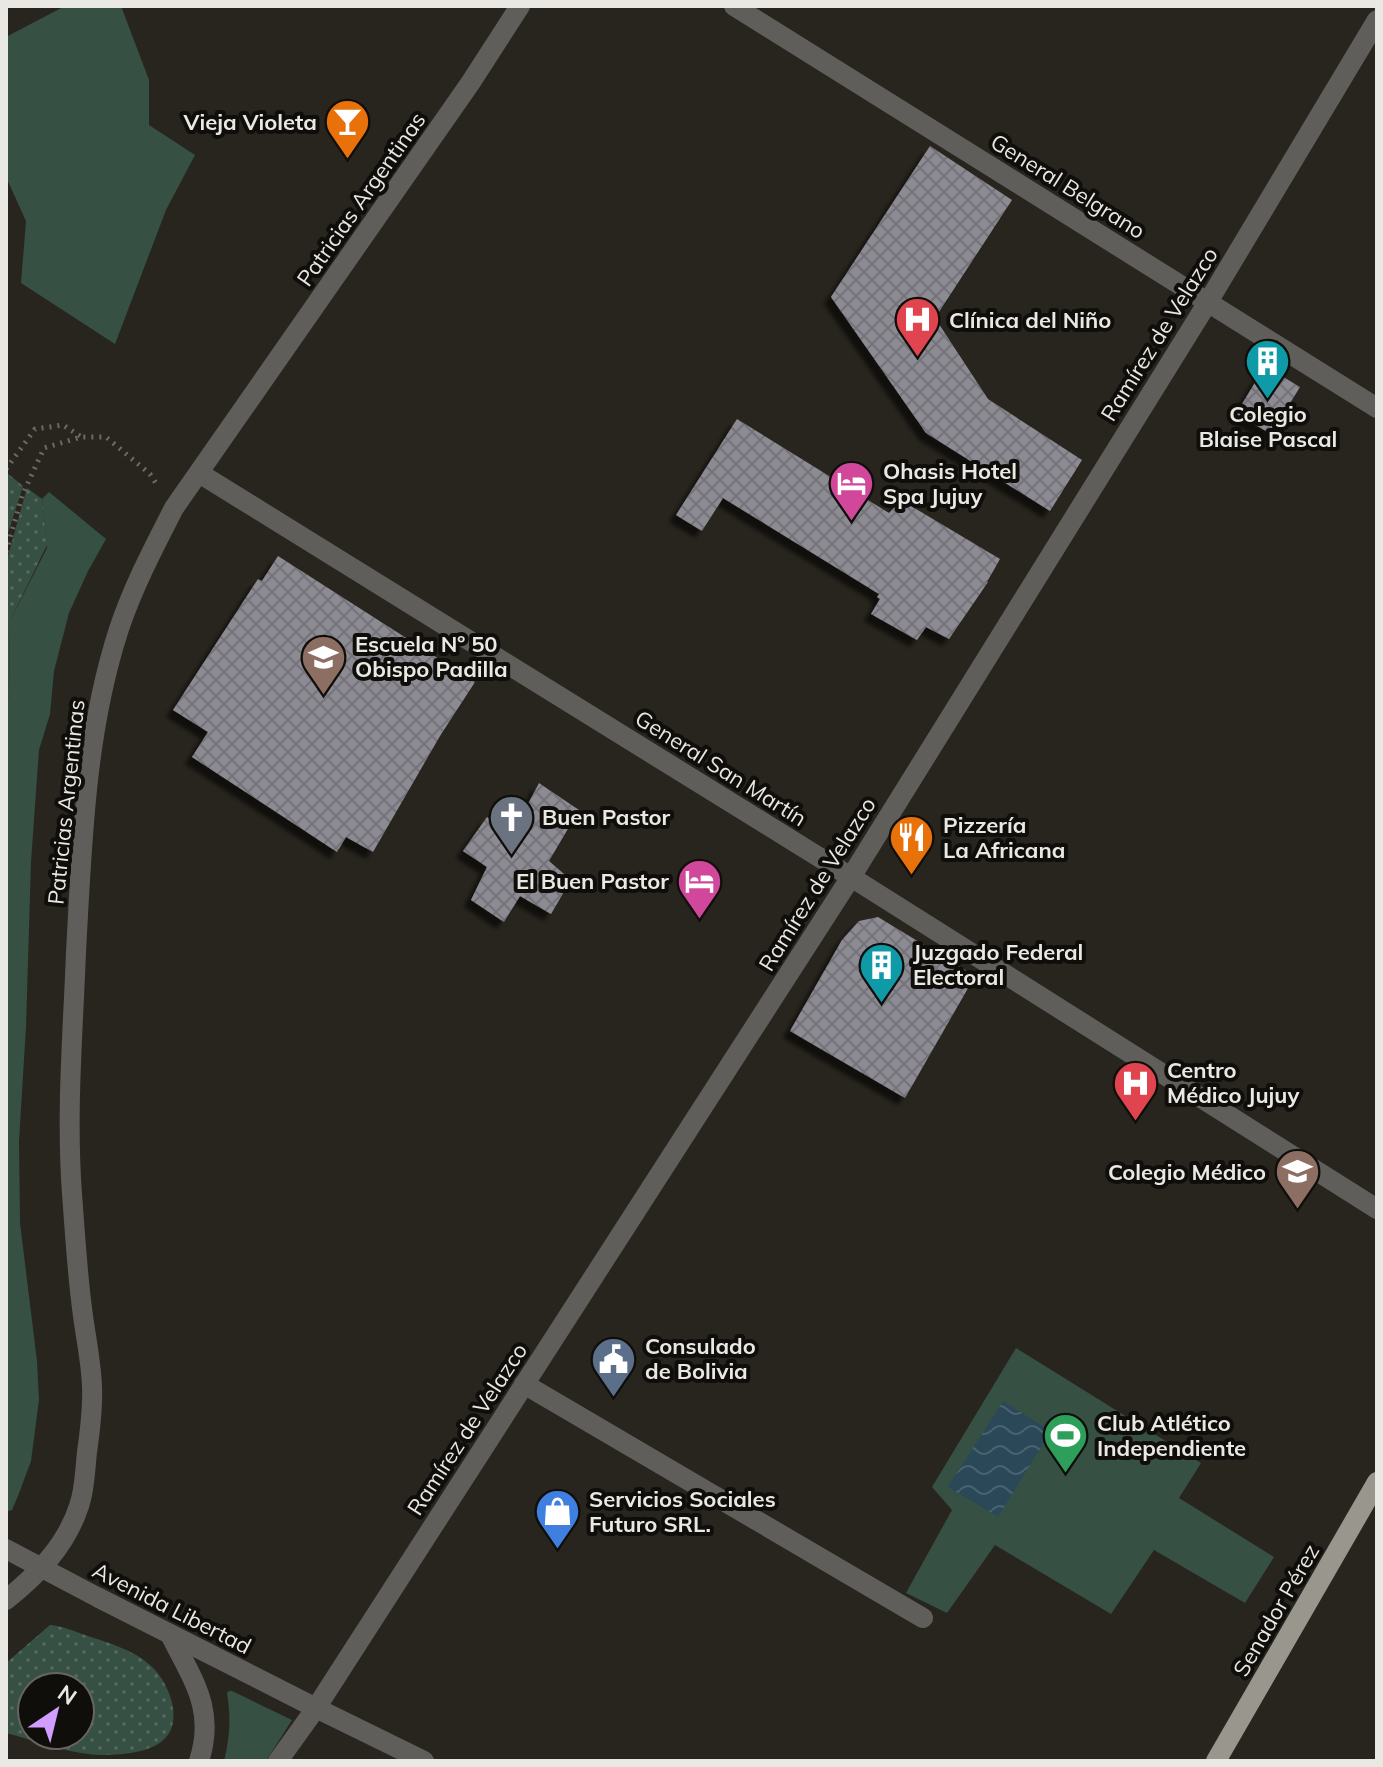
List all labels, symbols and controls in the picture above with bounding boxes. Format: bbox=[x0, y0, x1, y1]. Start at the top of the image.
bar icon: Vieja Violeta bbox=[324, 98, 372, 161]
street label: Patricias Argentinas bbox=[290, 107, 432, 291]
place label: Vieja Violeta bbox=[183, 108, 317, 136]
street label: General Belgrano bbox=[986, 127, 1150, 245]
street label: Ramírez de Velazco bbox=[1094, 242, 1224, 426]
hospital icon: Clínica del Niño bbox=[894, 296, 942, 359]
place label: Clínica del Niño bbox=[949, 306, 1111, 334]
building icon: Colegio Blaise Pascal bbox=[1244, 337, 1292, 400]
place label: Colegio Blaise Pascal bbox=[1199, 400, 1337, 453]
place label: Ohasis Hotel Spa Jujuy bbox=[883, 457, 1017, 510]
hotel icon: Ohasis Hotel Spa Jujuy bbox=[828, 460, 876, 523]
place label: Escuela Nº 50 Obispo Padilla bbox=[355, 630, 508, 683]
school or university icon: Escuela Nº 50 Obispo Padilla bbox=[300, 633, 348, 696]
street label: Patricias Argentinas bbox=[41, 698, 91, 906]
street label: General San Martín bbox=[630, 704, 812, 832]
street label: Ramírez de Velazco bbox=[752, 792, 882, 976]
church icon: Buen Pastor bbox=[487, 793, 535, 856]
place label: Buen Pastor bbox=[542, 803, 671, 831]
place label: Pizzería La Africana bbox=[943, 811, 1065, 864]
restaurant icon: Pizzería La Africana bbox=[888, 814, 936, 877]
hotel icon: El Buen Pastor bbox=[676, 857, 724, 920]
place label: El Buen Pastor bbox=[516, 867, 669, 895]
place label: Juzgado Federal Electoral bbox=[913, 938, 1083, 991]
building icon: Juzgado Federal Electoral bbox=[858, 941, 906, 1004]
place label: Centro Médico Jujuy bbox=[1167, 1056, 1299, 1109]
hospital icon: Centro Médico Jujuy bbox=[1112, 1059, 1160, 1122]
school or university icon: Colegio Médico bbox=[1273, 1148, 1321, 1211]
place label: Colegio Médico bbox=[1108, 1158, 1266, 1186]
place label: Consulado de Bolivia bbox=[645, 1332, 756, 1385]
public building icon: Consulado de Bolivia bbox=[590, 1335, 638, 1398]
street label: Ramírez de Velazco bbox=[401, 1338, 533, 1520]
place label: Club Atlético Independiente bbox=[1097, 1409, 1246, 1462]
sports icon: Club Atlético Independiente bbox=[1042, 1412, 1090, 1475]
place label: Servicios Sociales Futuro SRL. bbox=[589, 1485, 776, 1538]
shop icon: Servicios Sociales Futuro SRL. bbox=[534, 1488, 582, 1551]
street label: Senador Pérez bbox=[1227, 1539, 1325, 1681]
street label: Avenida Libertad bbox=[88, 1556, 256, 1660]
north arrow bbox=[16, 1671, 96, 1751]
text: N bbox=[53, 1678, 82, 1711]

